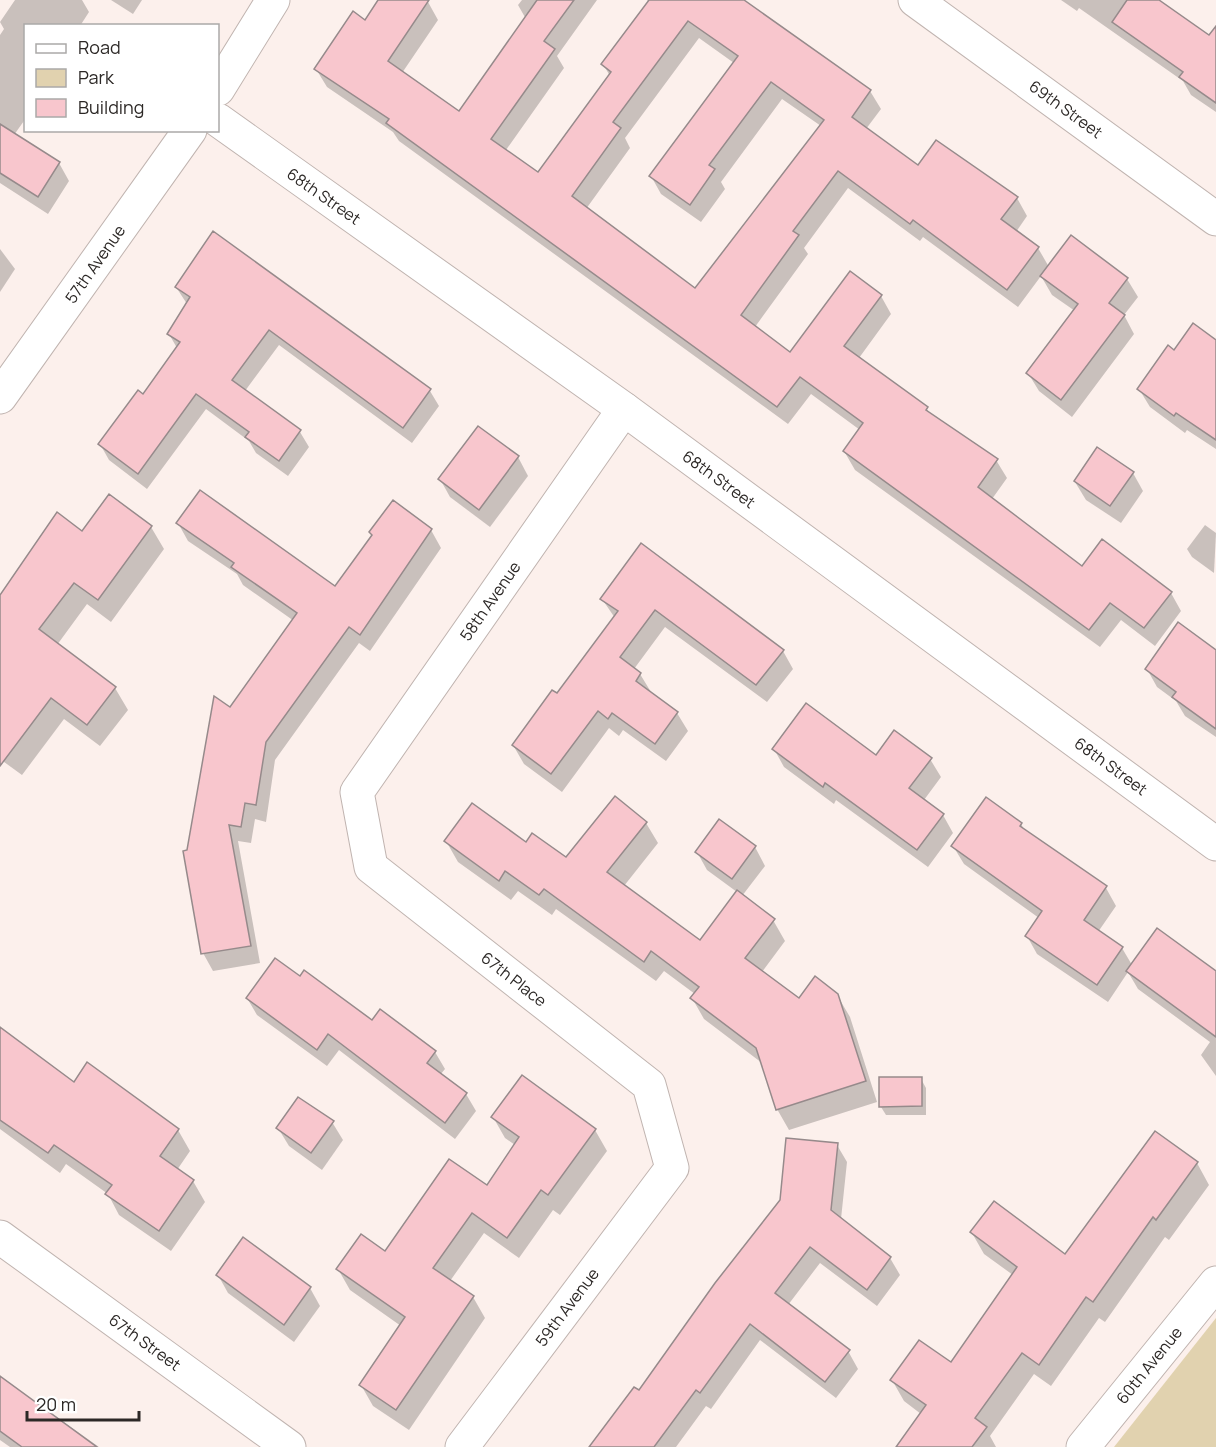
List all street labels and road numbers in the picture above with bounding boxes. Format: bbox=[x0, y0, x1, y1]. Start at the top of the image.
street label: 69th Street bbox=[1025, 75, 1107, 143]
street label: 68th Street bbox=[283, 163, 365, 229]
street label: 57th Avenue bbox=[60, 220, 130, 308]
street label: 68th Street bbox=[678, 445, 760, 513]
street label: 58th Avenue bbox=[454, 557, 526, 645]
street label: 68th Street bbox=[1070, 732, 1152, 800]
street label: 67th Place bbox=[477, 947, 551, 1011]
street label: 59th Avenue bbox=[530, 1263, 604, 1351]
street label: 67th Street bbox=[105, 1308, 185, 1376]
street label: 60th Avenue bbox=[1111, 1322, 1187, 1408]

